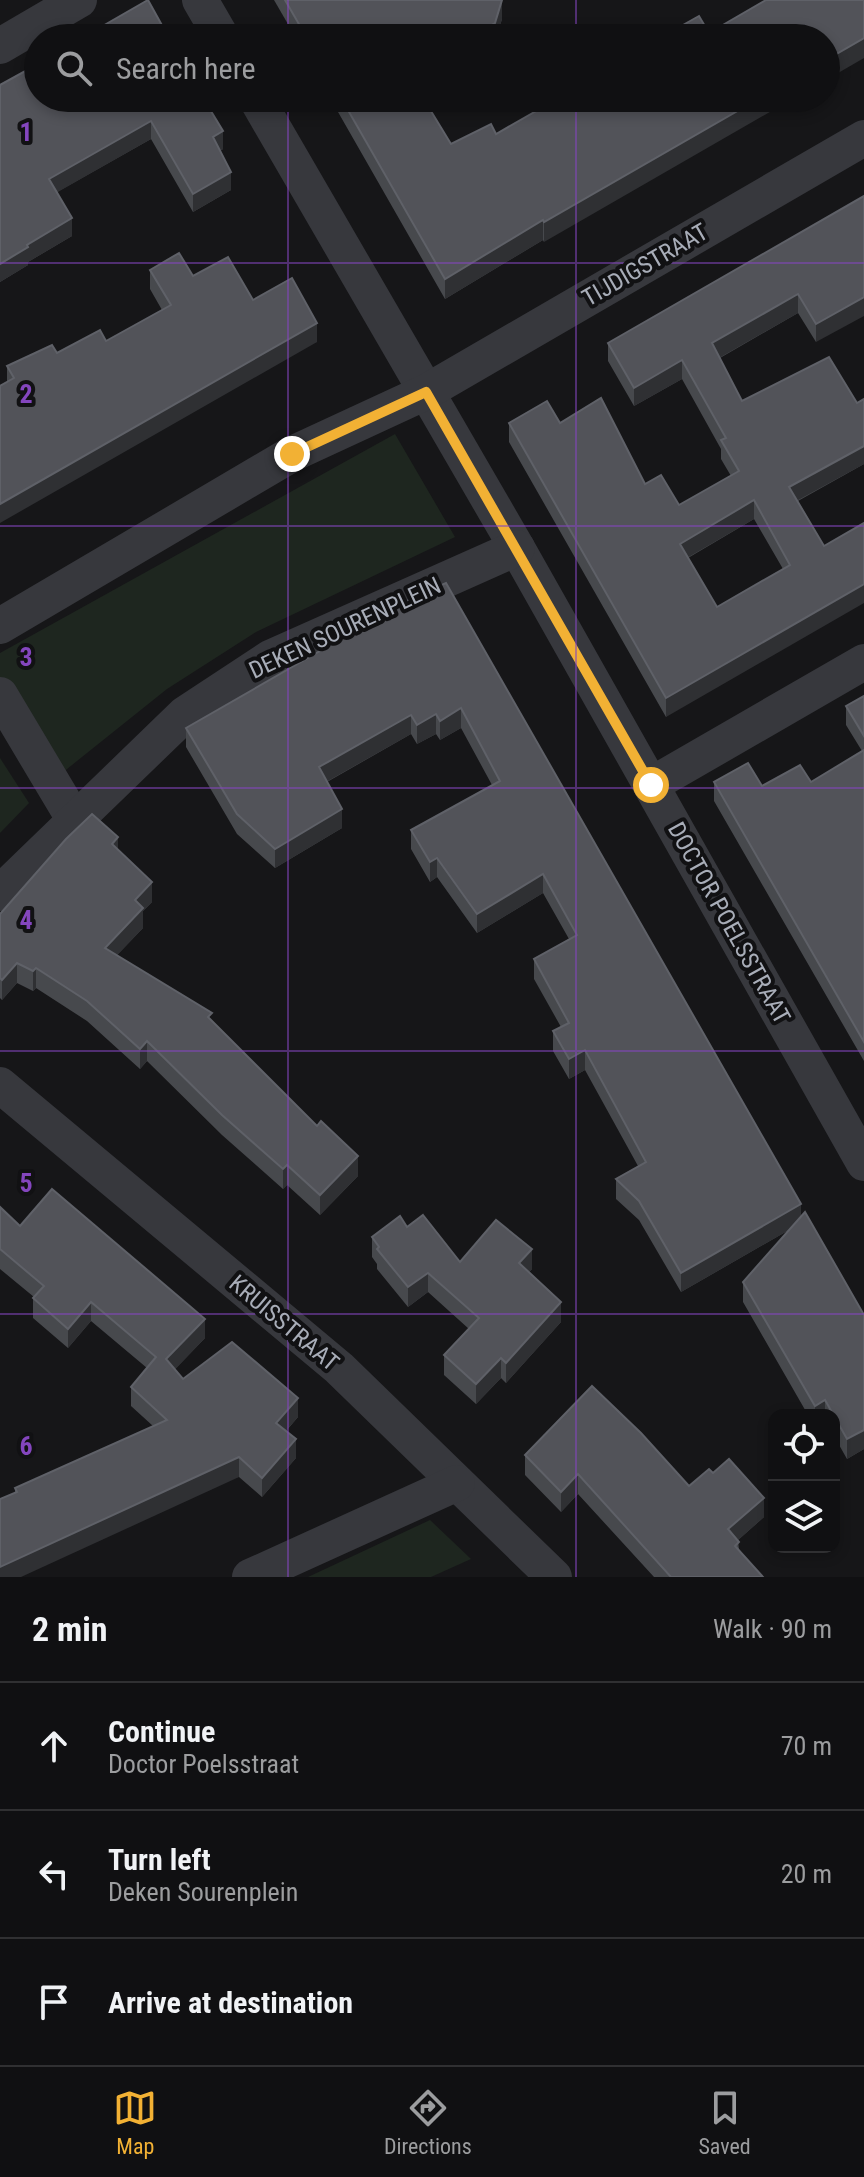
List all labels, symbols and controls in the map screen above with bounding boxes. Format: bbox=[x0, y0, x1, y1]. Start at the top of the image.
search box bbox=[24, 24, 840, 112]
icon: search bbox=[52, 46, 96, 90]
text: Search here bbox=[116, 51, 256, 86]
text: 1 bbox=[19, 117, 33, 147]
street label: TIJDIGSTRAAT bbox=[577, 218, 713, 312]
text: 2 bbox=[19, 379, 33, 409]
route end bbox=[274, 436, 310, 472]
street label: DEKEN SOURENPLEIN bbox=[245, 571, 445, 685]
text: 3 bbox=[19, 642, 33, 672]
route start bbox=[633, 767, 669, 803]
street label: DOCTOR POELSSTRAAT bbox=[662, 817, 796, 1029]
text: 4 bbox=[19, 905, 33, 935]
text: 5 bbox=[19, 1168, 33, 1198]
street label: KRUISSTRAAT bbox=[224, 1269, 344, 1377]
map controls bbox=[768, 1409, 840, 1553]
button: locate bbox=[768, 1409, 840, 1481]
text: 6 bbox=[19, 1431, 33, 1461]
button: layers bbox=[768, 1481, 840, 1553]
text: 2 min bbox=[32, 1609, 108, 1649]
text: Walk · 90 m bbox=[713, 1614, 832, 1644]
text: Continue bbox=[108, 1714, 215, 1749]
icon: ahead bbox=[32, 1724, 76, 1768]
text: 70 m bbox=[781, 1731, 832, 1761]
text: Doctor Poelsstraat bbox=[108, 1749, 299, 1779]
text: Turn left bbox=[108, 1842, 211, 1877]
icon: left bbox=[32, 1852, 76, 1896]
text: 20 m bbox=[781, 1859, 832, 1889]
text: Deken Sourenplein bbox=[108, 1877, 298, 1907]
icon: arrive bbox=[32, 1980, 76, 2024]
text: Arrive at destination bbox=[108, 1985, 353, 2020]
tab: Map bbox=[113, 2086, 157, 2159]
tab: Directions bbox=[384, 2086, 472, 2159]
tab: Saved bbox=[698, 2086, 751, 2159]

